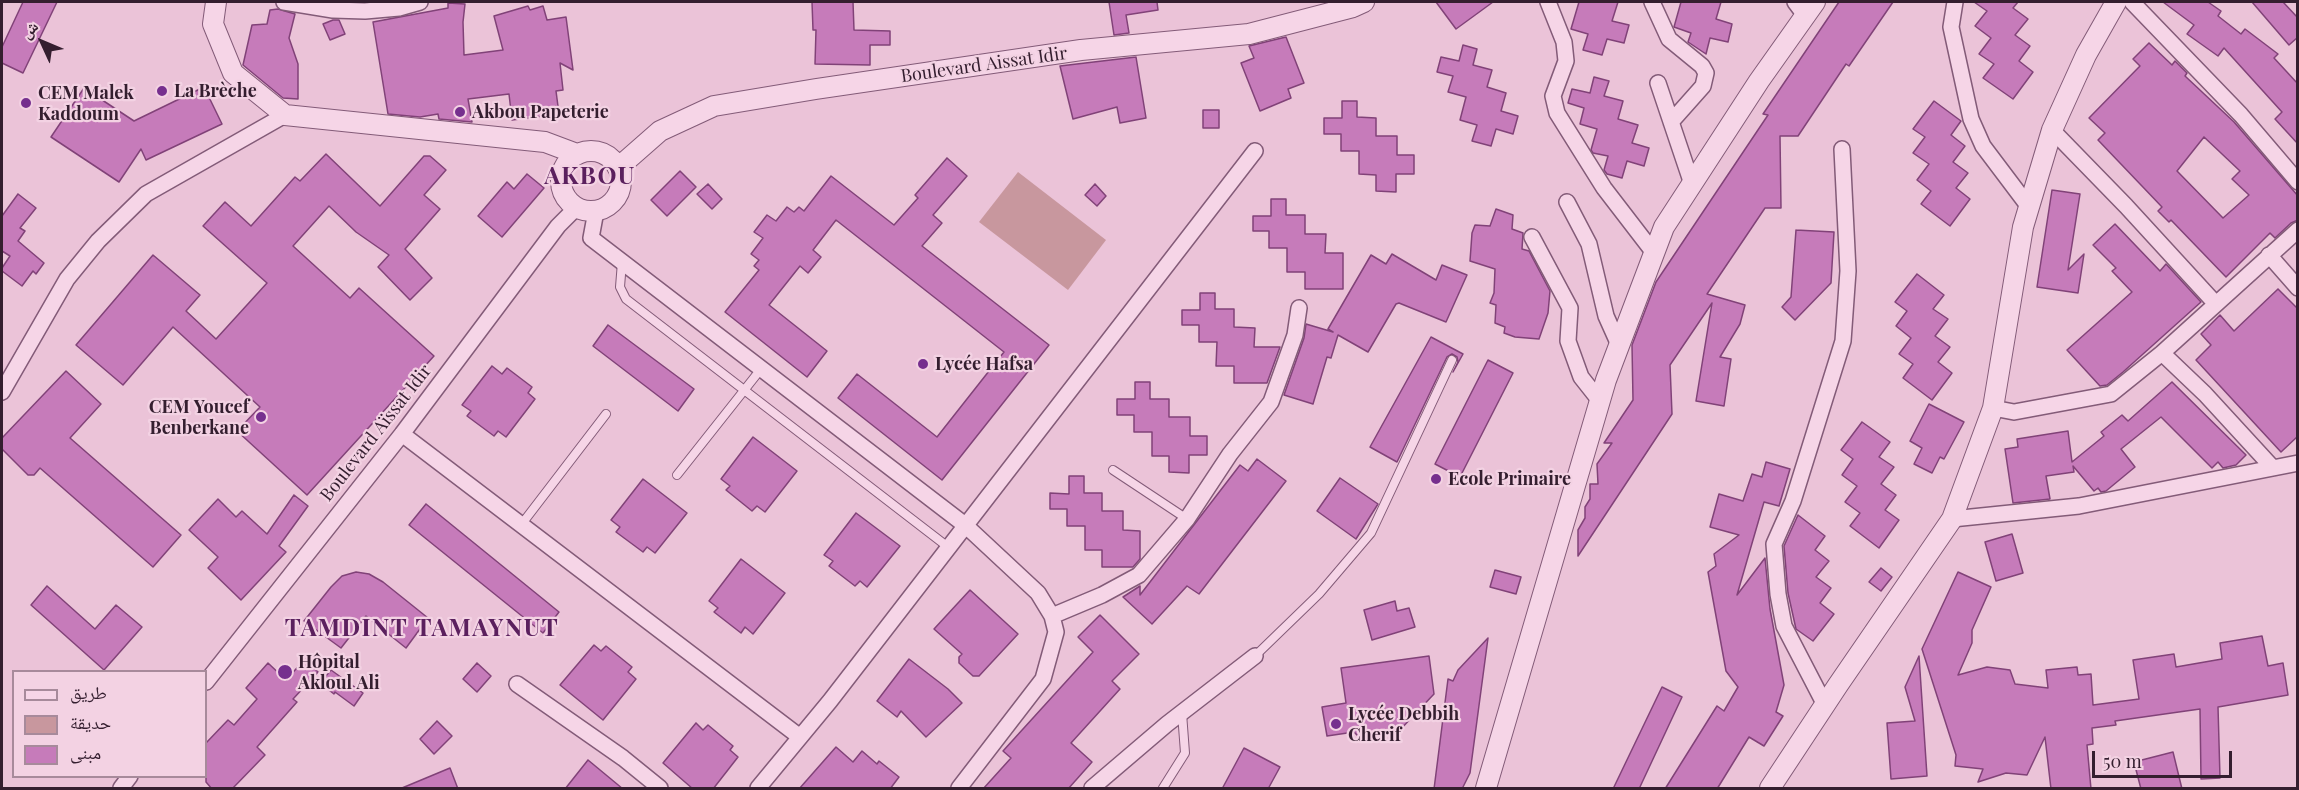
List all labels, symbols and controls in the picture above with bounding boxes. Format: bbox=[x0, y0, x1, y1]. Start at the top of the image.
north arrow bbox=[12, 12, 72, 72]
text: ش bbox=[15, 16, 42, 43]
street label: Boulevard Aissat Idir bbox=[899, 43, 1069, 87]
place label: La Brèche bbox=[174, 80, 257, 102]
place label: CEM Malek Kaddoum bbox=[38, 82, 134, 124]
marker: La Brèche bbox=[155, 84, 169, 98]
marker: CEM Malek Kaddoum bbox=[19, 96, 33, 110]
place label: Akbou Papeterie bbox=[472, 101, 609, 123]
marker: Akbou Papeterie bbox=[453, 105, 467, 119]
district label: AKBOU bbox=[544, 163, 636, 191]
place label: Lycée Hafsa bbox=[935, 353, 1033, 375]
marker: Lycée Hafsa bbox=[916, 357, 930, 371]
street label: Boulevard Aïssat Idir bbox=[316, 360, 436, 506]
place label: CEM Youcef Benberkane bbox=[149, 396, 249, 438]
marker: CEM Youcef Benberkane bbox=[254, 410, 268, 424]
place label: Ecole Primaire bbox=[1448, 468, 1571, 490]
marker: Ecole Primaire bbox=[1429, 472, 1443, 486]
district label: TAMDINT TAMAYNUT bbox=[285, 615, 559, 643]
place label: Hôpital Akloul Ali bbox=[298, 651, 380, 694]
marker: Hôpital Akloul Ali bbox=[276, 663, 294, 681]
legend bbox=[12, 670, 207, 778]
text: طريق bbox=[70, 680, 107, 704]
place label: Lycée Debbih Cherif bbox=[1348, 703, 1459, 746]
text: حديقة bbox=[70, 710, 111, 734]
marker: Lycée Debbih Cherif bbox=[1329, 717, 1343, 731]
scale bar bbox=[2095, 739, 2234, 777]
text: مبنى bbox=[70, 740, 101, 764]
text: 50 m bbox=[2103, 749, 2142, 773]

